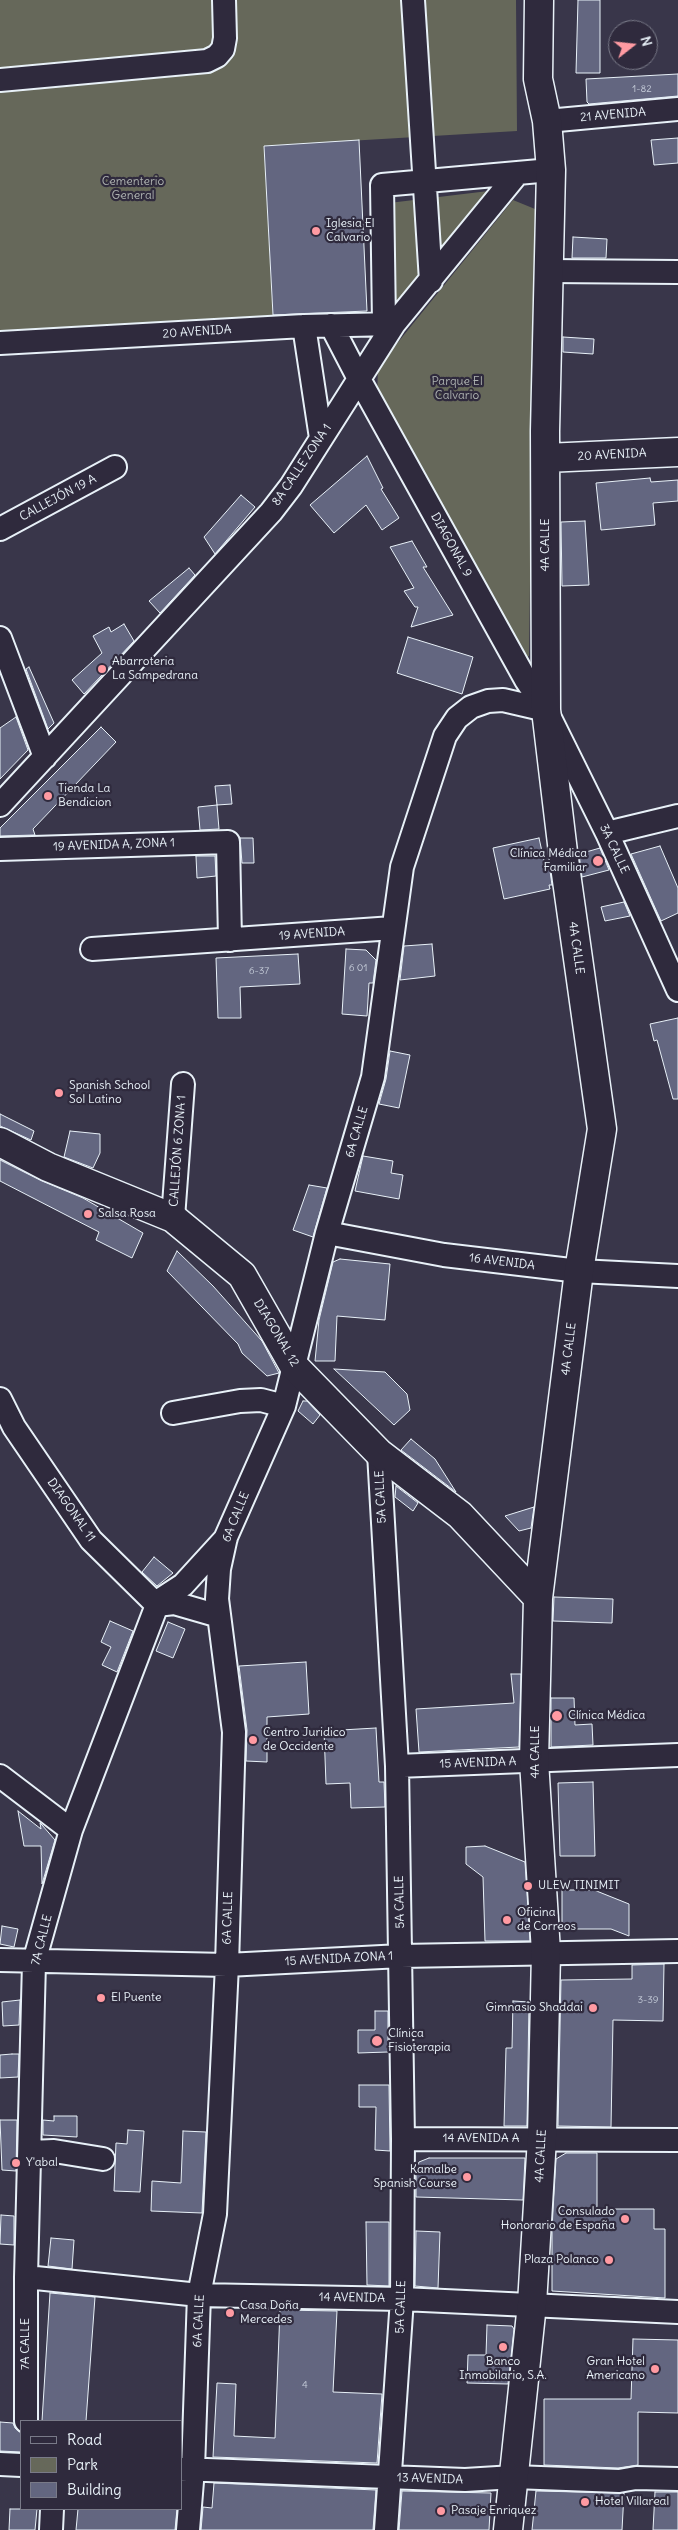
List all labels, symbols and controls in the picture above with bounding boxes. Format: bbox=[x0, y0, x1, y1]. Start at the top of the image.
north arrow bbox=[608, 20, 658, 70]
text: N bbox=[636, 34, 656, 48]
house number: 1-82 bbox=[632, 83, 652, 95]
street label: 21 AVENIDA bbox=[580, 105, 646, 125]
park label: Cementerio General bbox=[102, 175, 164, 203]
place label: Iglesia El Calvario bbox=[326, 217, 374, 245]
marker: Iglesia El Calvario bbox=[310, 225, 322, 237]
street label: 20 AVENIDA bbox=[162, 322, 232, 342]
park label: Parque El Calvario bbox=[431, 375, 483, 403]
street label: 8A CALLE ZONA 1 bbox=[269, 421, 335, 509]
street label: 20 AVENIDA bbox=[577, 446, 647, 464]
street label: CALLEJÓN 19 A bbox=[17, 472, 99, 524]
street label: DIAGONAL 9 bbox=[427, 510, 475, 580]
street label: 4A CALLE bbox=[539, 518, 553, 572]
place label: Abarroteria La Sampedrana bbox=[112, 655, 198, 683]
marker: Abarroteria La Sampedrana bbox=[96, 663, 108, 675]
place label: Tienda La Bendicion bbox=[58, 782, 112, 810]
marker: Tienda La Bendicion bbox=[42, 790, 54, 802]
street label: 3A CALLE bbox=[596, 822, 632, 876]
street label: 19 AVENIDA A, ZONA 1 bbox=[53, 836, 175, 854]
place label: Clínica Médica Familiar bbox=[510, 847, 587, 875]
marker: Clínica Médica Familiar bbox=[591, 854, 605, 868]
street label: 4A CALLE bbox=[565, 921, 587, 975]
street label: 19 AVENIDA bbox=[279, 925, 345, 943]
house number: 6 01 bbox=[349, 962, 367, 974]
house number: 6-37 bbox=[249, 965, 269, 977]
place label: Spanish School Sol Latino bbox=[69, 1079, 150, 1107]
marker: Spanish School Sol Latino bbox=[53, 1087, 65, 1099]
street label: CALLEJÓN 6 ZONA 1 bbox=[167, 1095, 189, 1207]
street label: 6A CALLE bbox=[343, 1104, 371, 1160]
place label: Salsa Rosa bbox=[98, 1207, 156, 1221]
marker: Salsa Rosa bbox=[82, 1208, 94, 1220]
street label: 16 AVENIDA bbox=[468, 1251, 536, 1273]
street label: DIAGONAL 12 bbox=[250, 1297, 302, 1369]
street label: 4A CALLE bbox=[559, 1322, 579, 1376]
street label: 5A CALLE bbox=[372, 1470, 390, 1524]
street label: DIAGONAL 11 bbox=[44, 1476, 98, 1544]
street label: 6A CALLE bbox=[219, 1490, 253, 1544]
marker: Clínica Médica bbox=[550, 1709, 564, 1723]
place label: Clínica Médica bbox=[568, 1709, 645, 1723]
street label: 4A CALLE bbox=[529, 1725, 543, 1779]
place label: Centro Juridico de Occidente bbox=[263, 1726, 345, 1754]
marker: Centro Juridico de Occidente bbox=[247, 1734, 259, 1746]
street label: 15 AVENIDA A bbox=[439, 1754, 517, 1772]
street label: 5A CALLE bbox=[392, 1875, 408, 1929]
place label: ULEW TINIMIT bbox=[538, 1879, 620, 1893]
marker: ULEW TINIMIT bbox=[522, 1880, 534, 1892]
street label: 6A CALLE bbox=[220, 1891, 236, 1945]
place label: Oficina de Correos bbox=[517, 1906, 576, 1934]
street label: 7A CALLE bbox=[29, 1913, 55, 1967]
marker: Oficina de Correos bbox=[501, 1914, 513, 1926]
street label: 15 AVENIDA ZONA 1 bbox=[284, 1949, 394, 1969]
place label: El Puente bbox=[111, 1991, 161, 2005]
marker: El Puente bbox=[95, 1992, 107, 2004]
house number: 3-39 bbox=[637, 1994, 659, 2006]
place label: Gimnasio Shaddai bbox=[486, 2001, 583, 2015]
marker: Gimnasio Shaddai bbox=[587, 2002, 599, 2014]
place label: Clínica Fisioterapia bbox=[388, 2027, 451, 2055]
marker: Clínica Fisioterapia bbox=[370, 2034, 384, 2048]
street label: 4A CALLE bbox=[532, 2129, 550, 2183]
street label: 14 AVENIDA A bbox=[443, 2132, 519, 2146]
place label: Y'abal bbox=[26, 2156, 58, 2170]
marker: Y'abal bbox=[10, 2157, 22, 2169]
place label: Kamalbe Spanish Course bbox=[373, 2163, 457, 2191]
marker: Kamalbe Spanish Course bbox=[461, 2171, 473, 2183]
place label: Consulado Honorario de España bbox=[501, 2205, 615, 2233]
marker: Consulado Honorario de España bbox=[619, 2213, 631, 2225]
place label: Plaza Polanco bbox=[524, 2253, 599, 2267]
marker: Plaza Polanco bbox=[603, 2254, 615, 2266]
street label: 5A CALLE bbox=[393, 2280, 409, 2334]
street label: 14 AVENIDA bbox=[319, 2290, 385, 2306]
street label: 6A CALLE bbox=[190, 2294, 208, 2348]
place label: Casa Doña Mercedes bbox=[240, 2299, 299, 2327]
marker: Casa Doña Mercedes bbox=[224, 2307, 236, 2319]
street label: 7A CALLE bbox=[19, 2318, 33, 2370]
marker: Banco Inmobilario, S.A. bbox=[497, 2341, 509, 2353]
place label: Banco Inmobilario, S.A. bbox=[459, 2355, 547, 2383]
place label: Gran Hotel Americano bbox=[586, 2355, 645, 2383]
marker: Gran Hotel Americano bbox=[649, 2363, 661, 2375]
house number: 4 bbox=[302, 2379, 308, 2391]
legend bbox=[20, 2420, 182, 2510]
text: Road bbox=[67, 2430, 102, 2449]
text: Park bbox=[67, 2455, 98, 2474]
street label: 13 AVENIDA bbox=[397, 2471, 463, 2487]
text: Building bbox=[67, 2480, 122, 2499]
place label: Hotel Villareal bbox=[595, 2495, 669, 2509]
marker: Hotel Villareal bbox=[579, 2496, 591, 2508]
place label: Pasaje Enriquez bbox=[451, 2504, 536, 2518]
marker: Pasaje Enriquez bbox=[435, 2505, 447, 2517]

